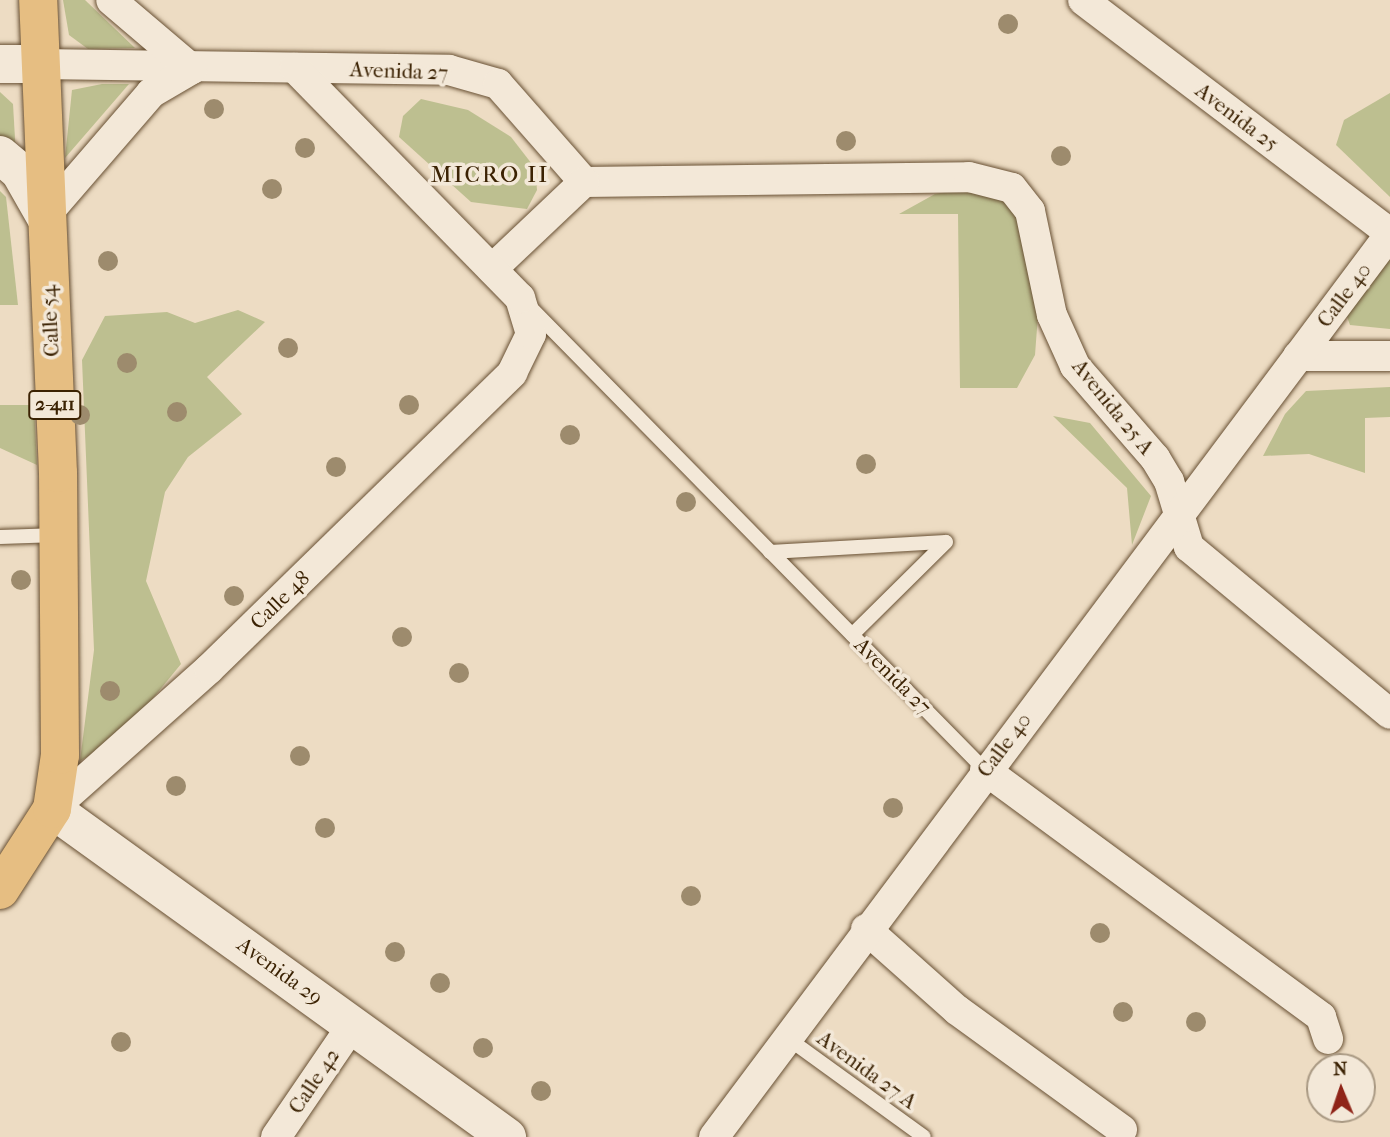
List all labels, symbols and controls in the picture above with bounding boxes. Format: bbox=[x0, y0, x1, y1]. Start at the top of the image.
street label: Avenida 27 bbox=[349, 57, 449, 85]
street label: Avenida 25 bbox=[1191, 78, 1283, 156]
district label: MICRO II bbox=[432, 161, 548, 189]
street label: Calle 40 bbox=[1312, 258, 1376, 332]
street label: Calle 54 bbox=[36, 285, 64, 357]
street label: Avenida 25 A bbox=[1067, 354, 1159, 460]
road number: 2-411 bbox=[27, 390, 83, 420]
street label: Calle 48 bbox=[245, 566, 315, 634]
street label: Avenida 27 bbox=[849, 632, 937, 720]
street label: Calle 40 bbox=[972, 708, 1036, 782]
street label: Avenida 29 bbox=[232, 932, 328, 1010]
street label: Avenida 27 A bbox=[812, 1026, 922, 1114]
street label: Calle 42 bbox=[283, 1044, 345, 1118]
north arrow bbox=[1306, 1053, 1376, 1123]
text: N bbox=[1333, 1058, 1348, 1080]

